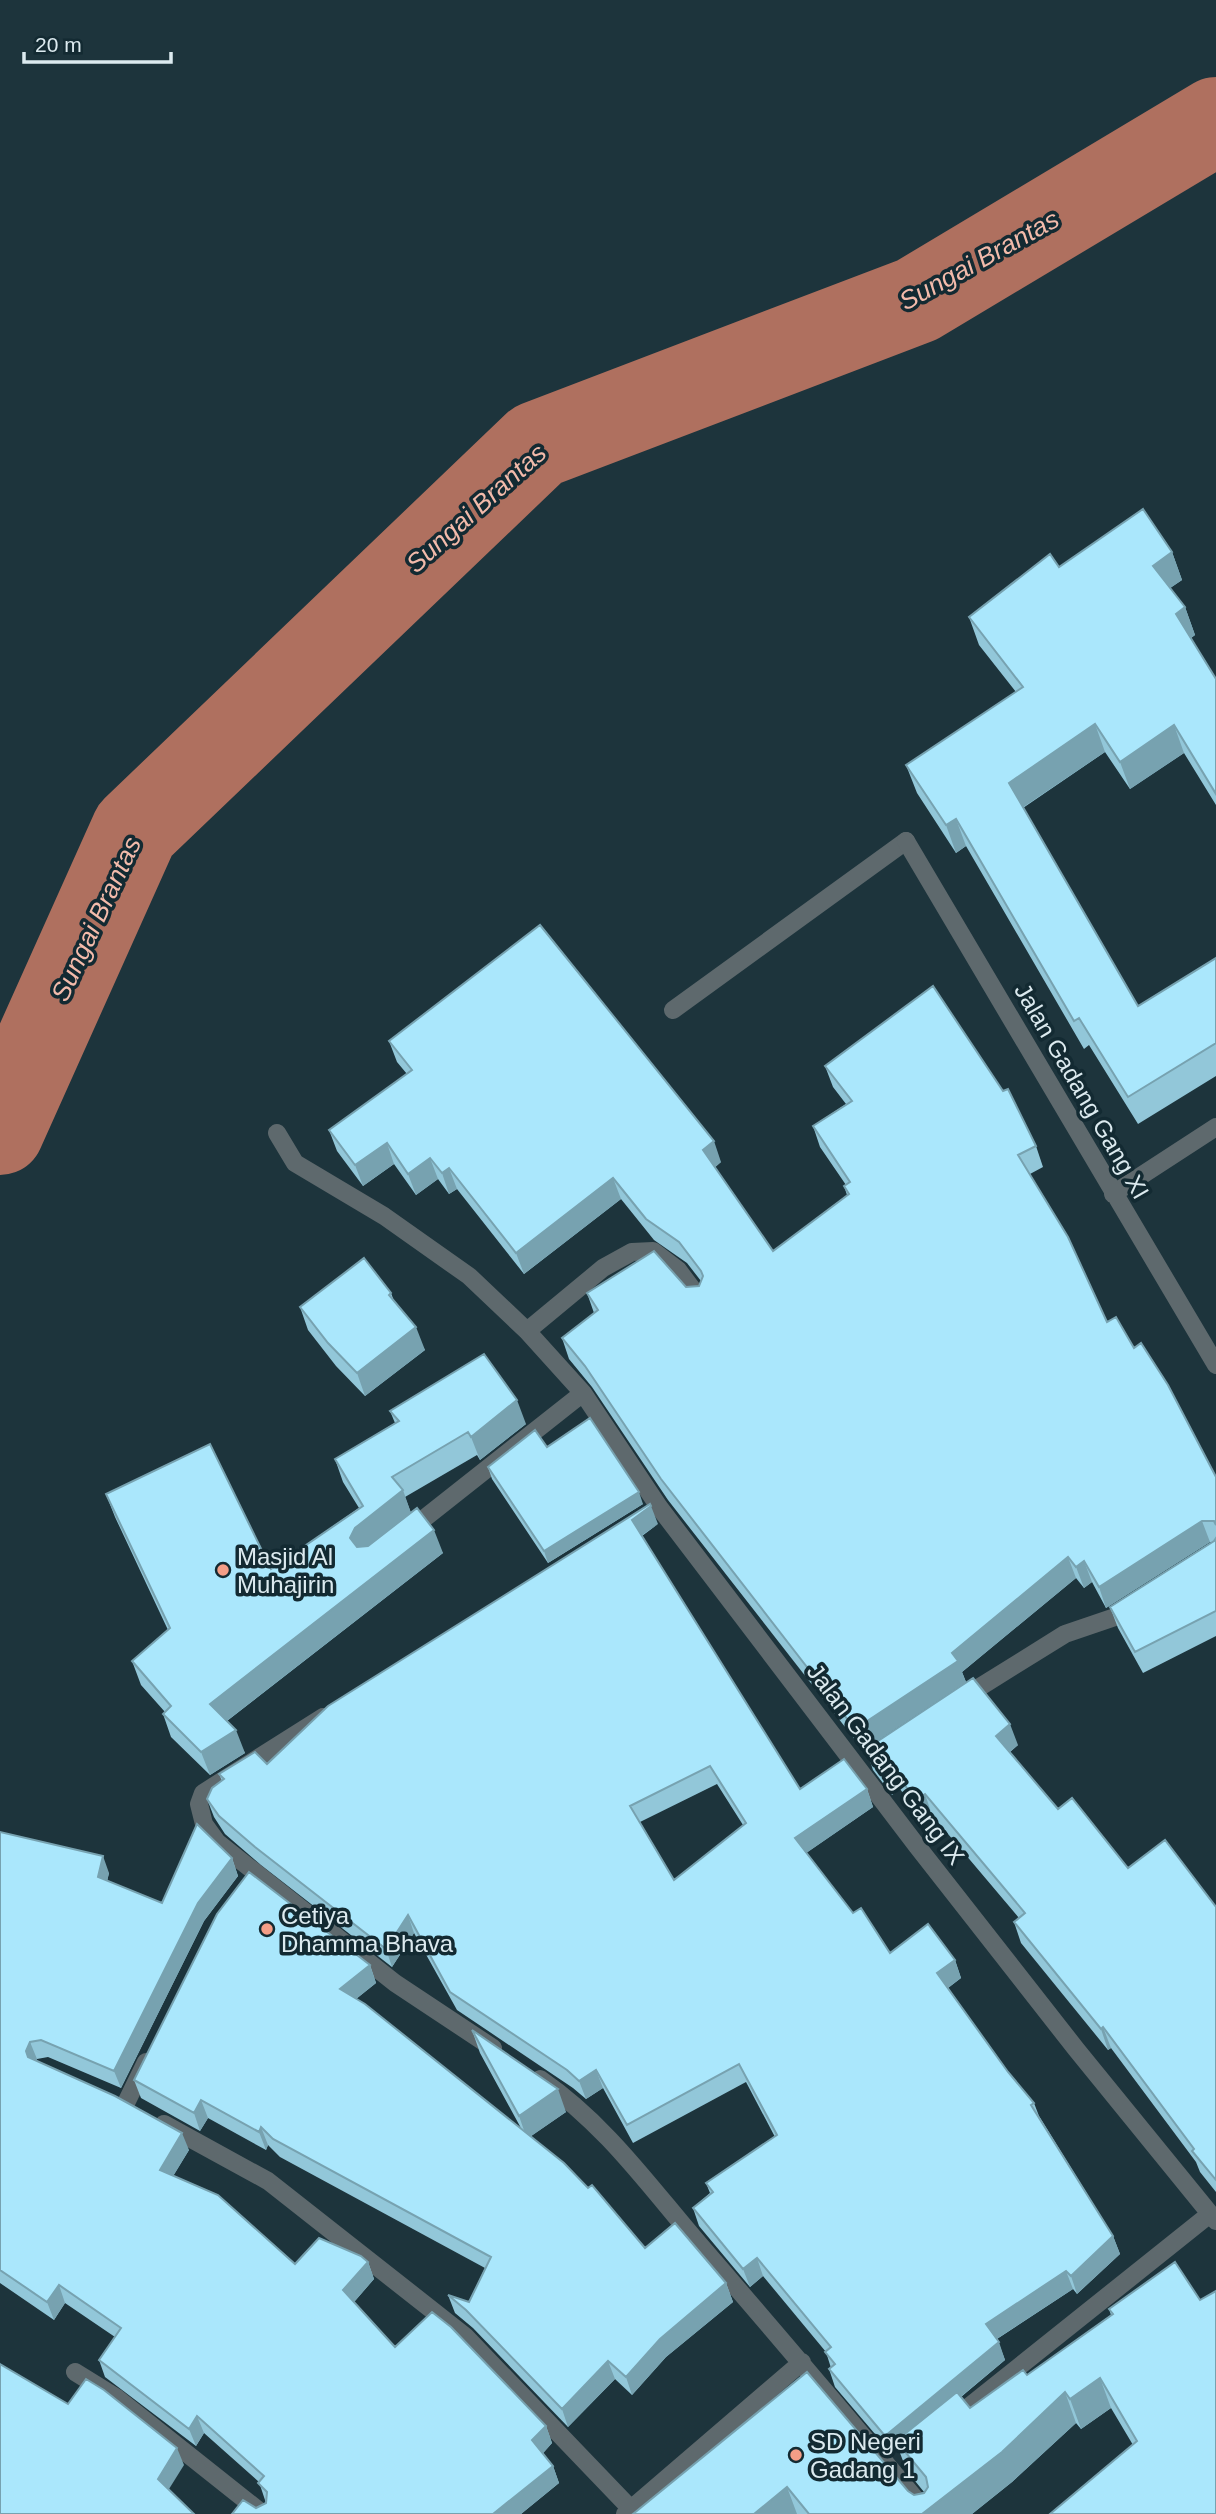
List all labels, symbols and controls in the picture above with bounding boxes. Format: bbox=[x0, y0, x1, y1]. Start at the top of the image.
scale bar bbox=[24, 21, 172, 65]
text: 20 m bbox=[35, 33, 82, 56]
water label: Sungai Brantas bbox=[894, 204, 1064, 316]
water label: Sungai Brantas bbox=[400, 437, 552, 579]
water label: Sungai Brantas bbox=[45, 832, 147, 1006]
street label: Jalan Gadang Gang XI bbox=[1009, 979, 1155, 1203]
place label: Masjid Al Muhajirin bbox=[237, 1543, 334, 1598]
marker: Masjid Al Muhajirin bbox=[215, 1562, 231, 1578]
street label: Jalan Gadang Gang IX bbox=[802, 1658, 970, 1870]
place label: Cetiya Dhamma Bhava bbox=[281, 1902, 454, 1957]
marker: Cetiya Dhamma Bhava bbox=[259, 1921, 275, 1937]
place label: SD Negeri Gadang 1 bbox=[810, 2428, 921, 2483]
marker: SD Negeri Gadang 1 bbox=[788, 2447, 804, 2463]

